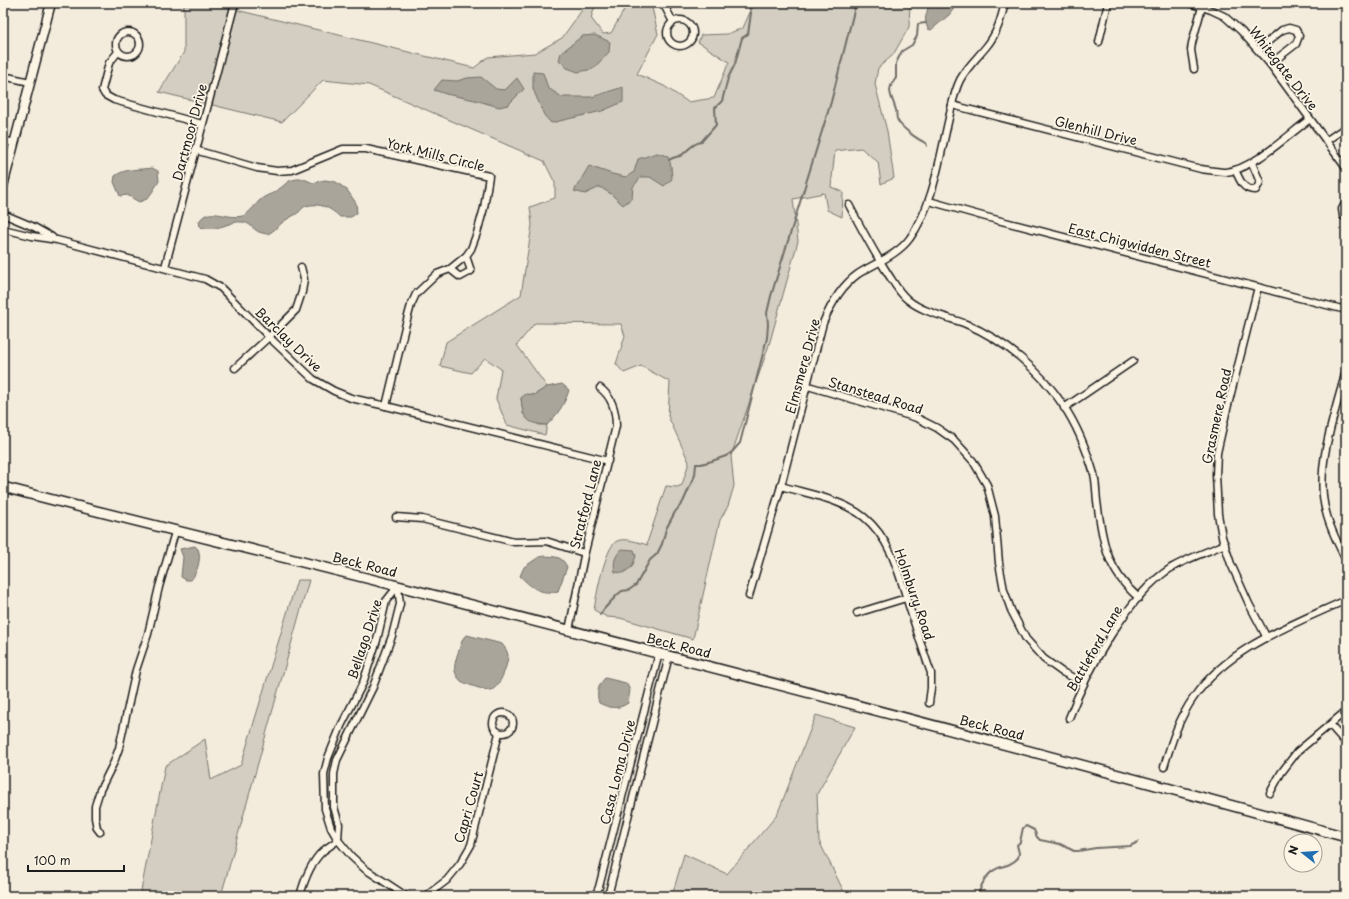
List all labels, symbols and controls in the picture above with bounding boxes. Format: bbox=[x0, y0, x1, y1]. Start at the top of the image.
street label: Whitegate Drive bbox=[1245, 22, 1323, 114]
street label: Dartmoor Drive bbox=[167, 81, 211, 183]
street label: Glenhill Drive bbox=[1053, 111, 1139, 149]
street label: York Mills Circle bbox=[385, 133, 487, 175]
street label: East Chigwidden Street bbox=[1067, 218, 1213, 272]
street label: Barclay Drive bbox=[251, 302, 327, 376]
street label: Elmsmere Drive bbox=[780, 316, 824, 416]
street label: Grasmere Road bbox=[1197, 366, 1235, 466]
street label: Stanstead Road bbox=[826, 372, 926, 418]
street label: Stratford Lane bbox=[565, 457, 605, 551]
street label: Holmbury Road bbox=[890, 546, 940, 642]
street label: Beck Road bbox=[331, 547, 399, 581]
street label: Bellago Drive bbox=[342, 596, 386, 681]
street label: Battleford Lane bbox=[1062, 601, 1126, 695]
street label: Beck Road bbox=[645, 628, 713, 662]
street label: Beck Road bbox=[958, 710, 1026, 744]
street label: Casa Loma Drive bbox=[595, 717, 639, 827]
street label: Capri Court bbox=[449, 769, 487, 845]
north arrow bbox=[1283, 833, 1323, 873]
text: N bbox=[1284, 843, 1302, 857]
scale bar bbox=[28, 847, 124, 873]
text: 100 m bbox=[34, 851, 71, 869]

